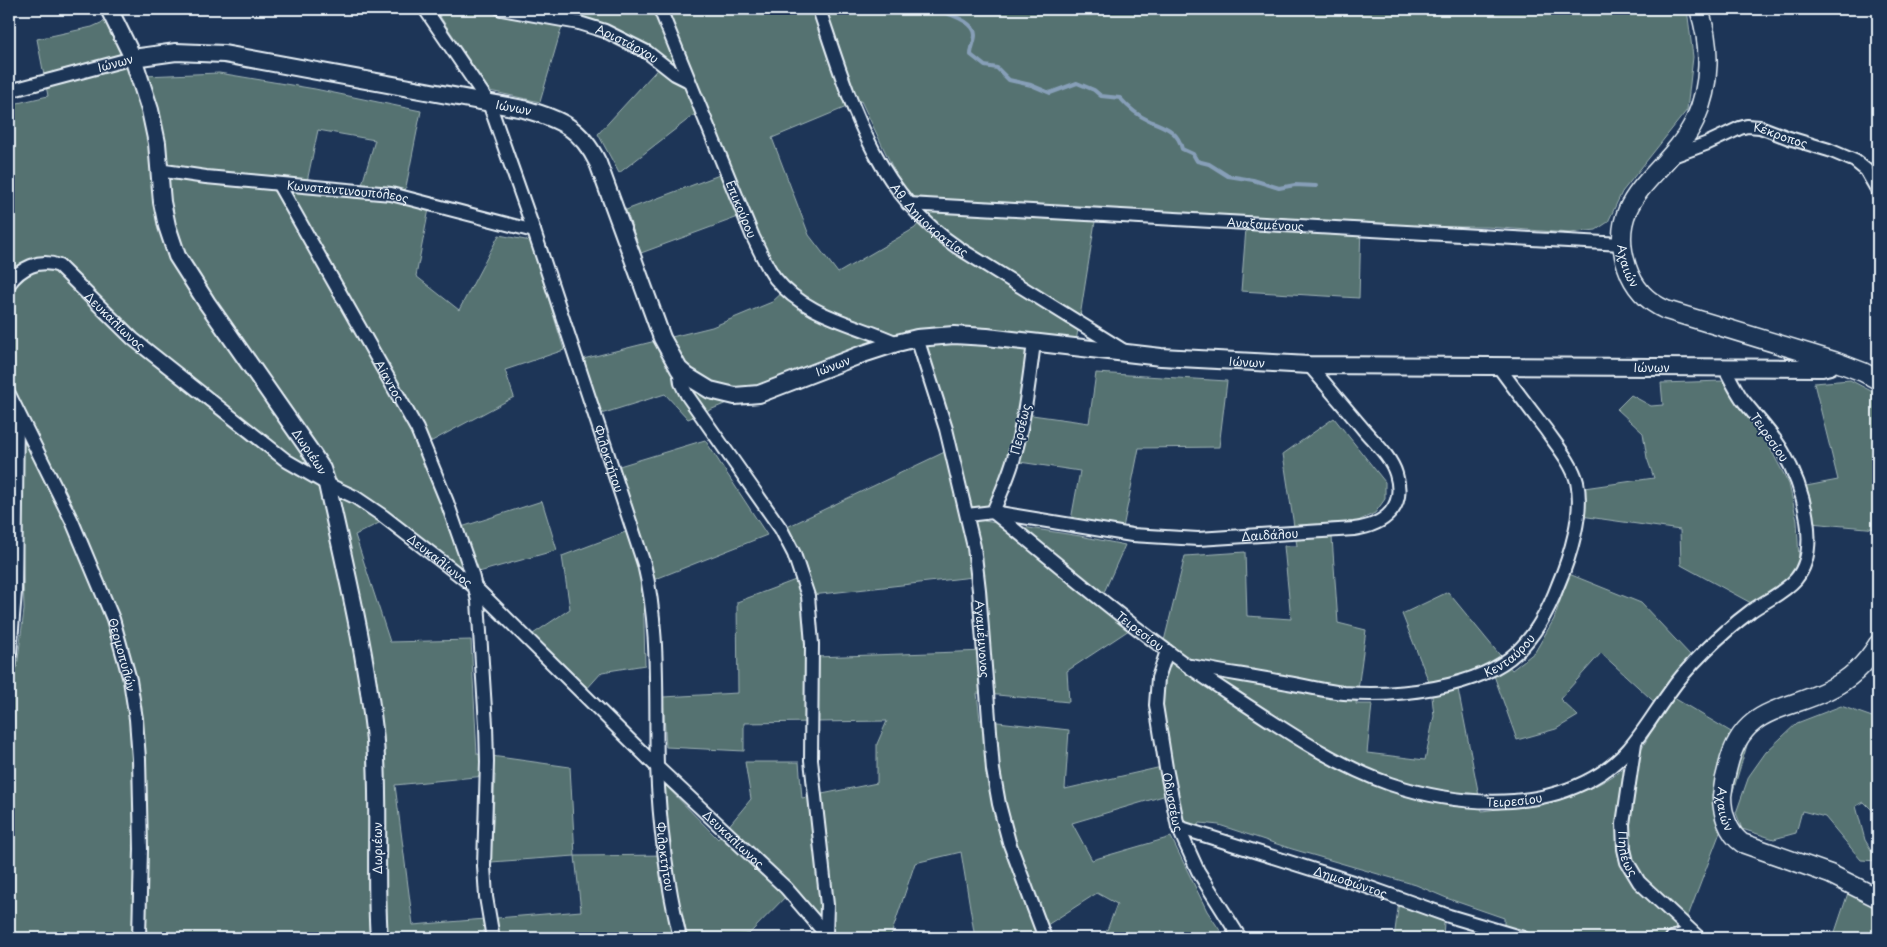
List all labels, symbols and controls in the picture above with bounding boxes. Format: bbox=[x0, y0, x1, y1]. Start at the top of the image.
street label: Αριστάρχου bbox=[594, 20, 663, 67]
street label: Ιώνων bbox=[95, 49, 135, 76]
street label: Ιώνων bbox=[494, 95, 534, 120]
street label: Κέκροπος bbox=[1753, 118, 1810, 152]
street label: Κωνσταντινουπόλεος bbox=[286, 175, 411, 207]
street label: Επικούρου bbox=[722, 177, 761, 241]
street label: Αθ. Δημοκρατίας bbox=[886, 179, 972, 261]
street label: Αναξαμένους bbox=[1226, 213, 1305, 235]
street label: Αχαιών bbox=[1613, 243, 1644, 291]
street label: Δευκαλίωνος bbox=[81, 287, 149, 354]
street label: Ιώνων bbox=[813, 351, 853, 380]
street label: Ιώνων bbox=[1228, 352, 1266, 372]
street label: Aiαντος bbox=[371, 356, 409, 405]
street label: Ιώνων bbox=[1634, 358, 1670, 376]
street label: Περσέως bbox=[1005, 402, 1035, 456]
street label: Τειρεσίου bbox=[1747, 409, 1794, 465]
street label: Φιλοκτήτου bbox=[590, 423, 629, 495]
street label: Δωριέων bbox=[288, 425, 332, 477]
street label: Δαιδάλου bbox=[1241, 524, 1299, 545]
street label: Δευκαλίωνος bbox=[404, 529, 477, 591]
street label: Αγαμέμνονος bbox=[971, 599, 995, 678]
street label: Τειρεσίου bbox=[1112, 607, 1168, 655]
street label: Θερμοπυλών bbox=[104, 616, 141, 693]
street label: Κενταύρου bbox=[1481, 630, 1539, 681]
street label: Οδυσσέως bbox=[1158, 771, 1188, 835]
street label: Αχαιών bbox=[1713, 786, 1739, 834]
street label: Τειρεσίου bbox=[1486, 788, 1544, 811]
street label: Δευκαλίωνος bbox=[699, 806, 768, 872]
street label: Φιλοκτήτου bbox=[652, 821, 679, 893]
street label: Δωριέων bbox=[368, 822, 386, 874]
street label: Πηλέως bbox=[1614, 830, 1642, 880]
street label: Δημοφώντος bbox=[1312, 861, 1390, 902]

